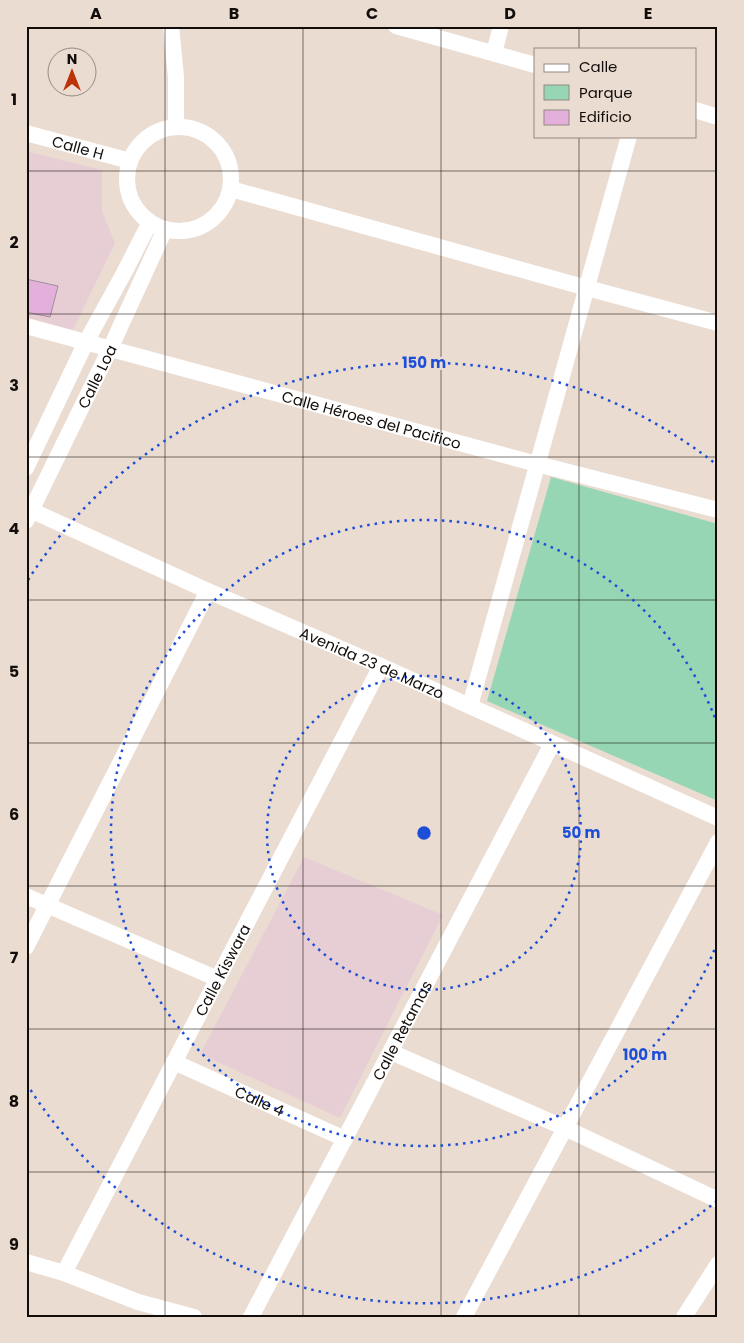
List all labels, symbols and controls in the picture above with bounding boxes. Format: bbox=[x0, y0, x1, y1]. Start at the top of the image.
text: A bbox=[90, 2, 102, 25]
text: B bbox=[229, 2, 239, 25]
text: C bbox=[366, 2, 378, 25]
text: D bbox=[504, 2, 516, 25]
text: E bbox=[644, 2, 652, 25]
north arrow bbox=[48, 48, 98, 98]
legend bbox=[534, 48, 696, 138]
text: N bbox=[67, 49, 77, 69]
text: Calle bbox=[579, 56, 617, 77]
text: Parque bbox=[579, 82, 632, 103]
text: 1 bbox=[11, 88, 17, 111]
text: Edificio bbox=[579, 106, 632, 127]
street label: Calle H bbox=[50, 130, 106, 164]
text: 2 bbox=[9, 231, 19, 254]
street label: Calle Loa bbox=[72, 341, 121, 412]
text: 150 m bbox=[402, 352, 446, 373]
text: 3 bbox=[9, 374, 19, 397]
street label: Calle Héroes del Pacifico bbox=[280, 385, 464, 454]
text: 4 bbox=[9, 517, 20, 540]
street label: Avenida 23 de Marzo bbox=[297, 622, 447, 704]
text: 5 bbox=[9, 660, 19, 683]
text: 6 bbox=[9, 803, 19, 826]
text: 50 m bbox=[562, 822, 600, 843]
centre of rings bbox=[415, 824, 433, 842]
street label: Calle Kiswara bbox=[190, 920, 255, 1020]
text: 7 bbox=[10, 946, 19, 969]
street label: Calle Retamas bbox=[367, 976, 437, 1084]
text: 100 m bbox=[623, 1044, 667, 1065]
street label: Calle 4 bbox=[232, 1080, 288, 1121]
text: 8 bbox=[9, 1090, 19, 1113]
text: 9 bbox=[9, 1233, 19, 1256]

